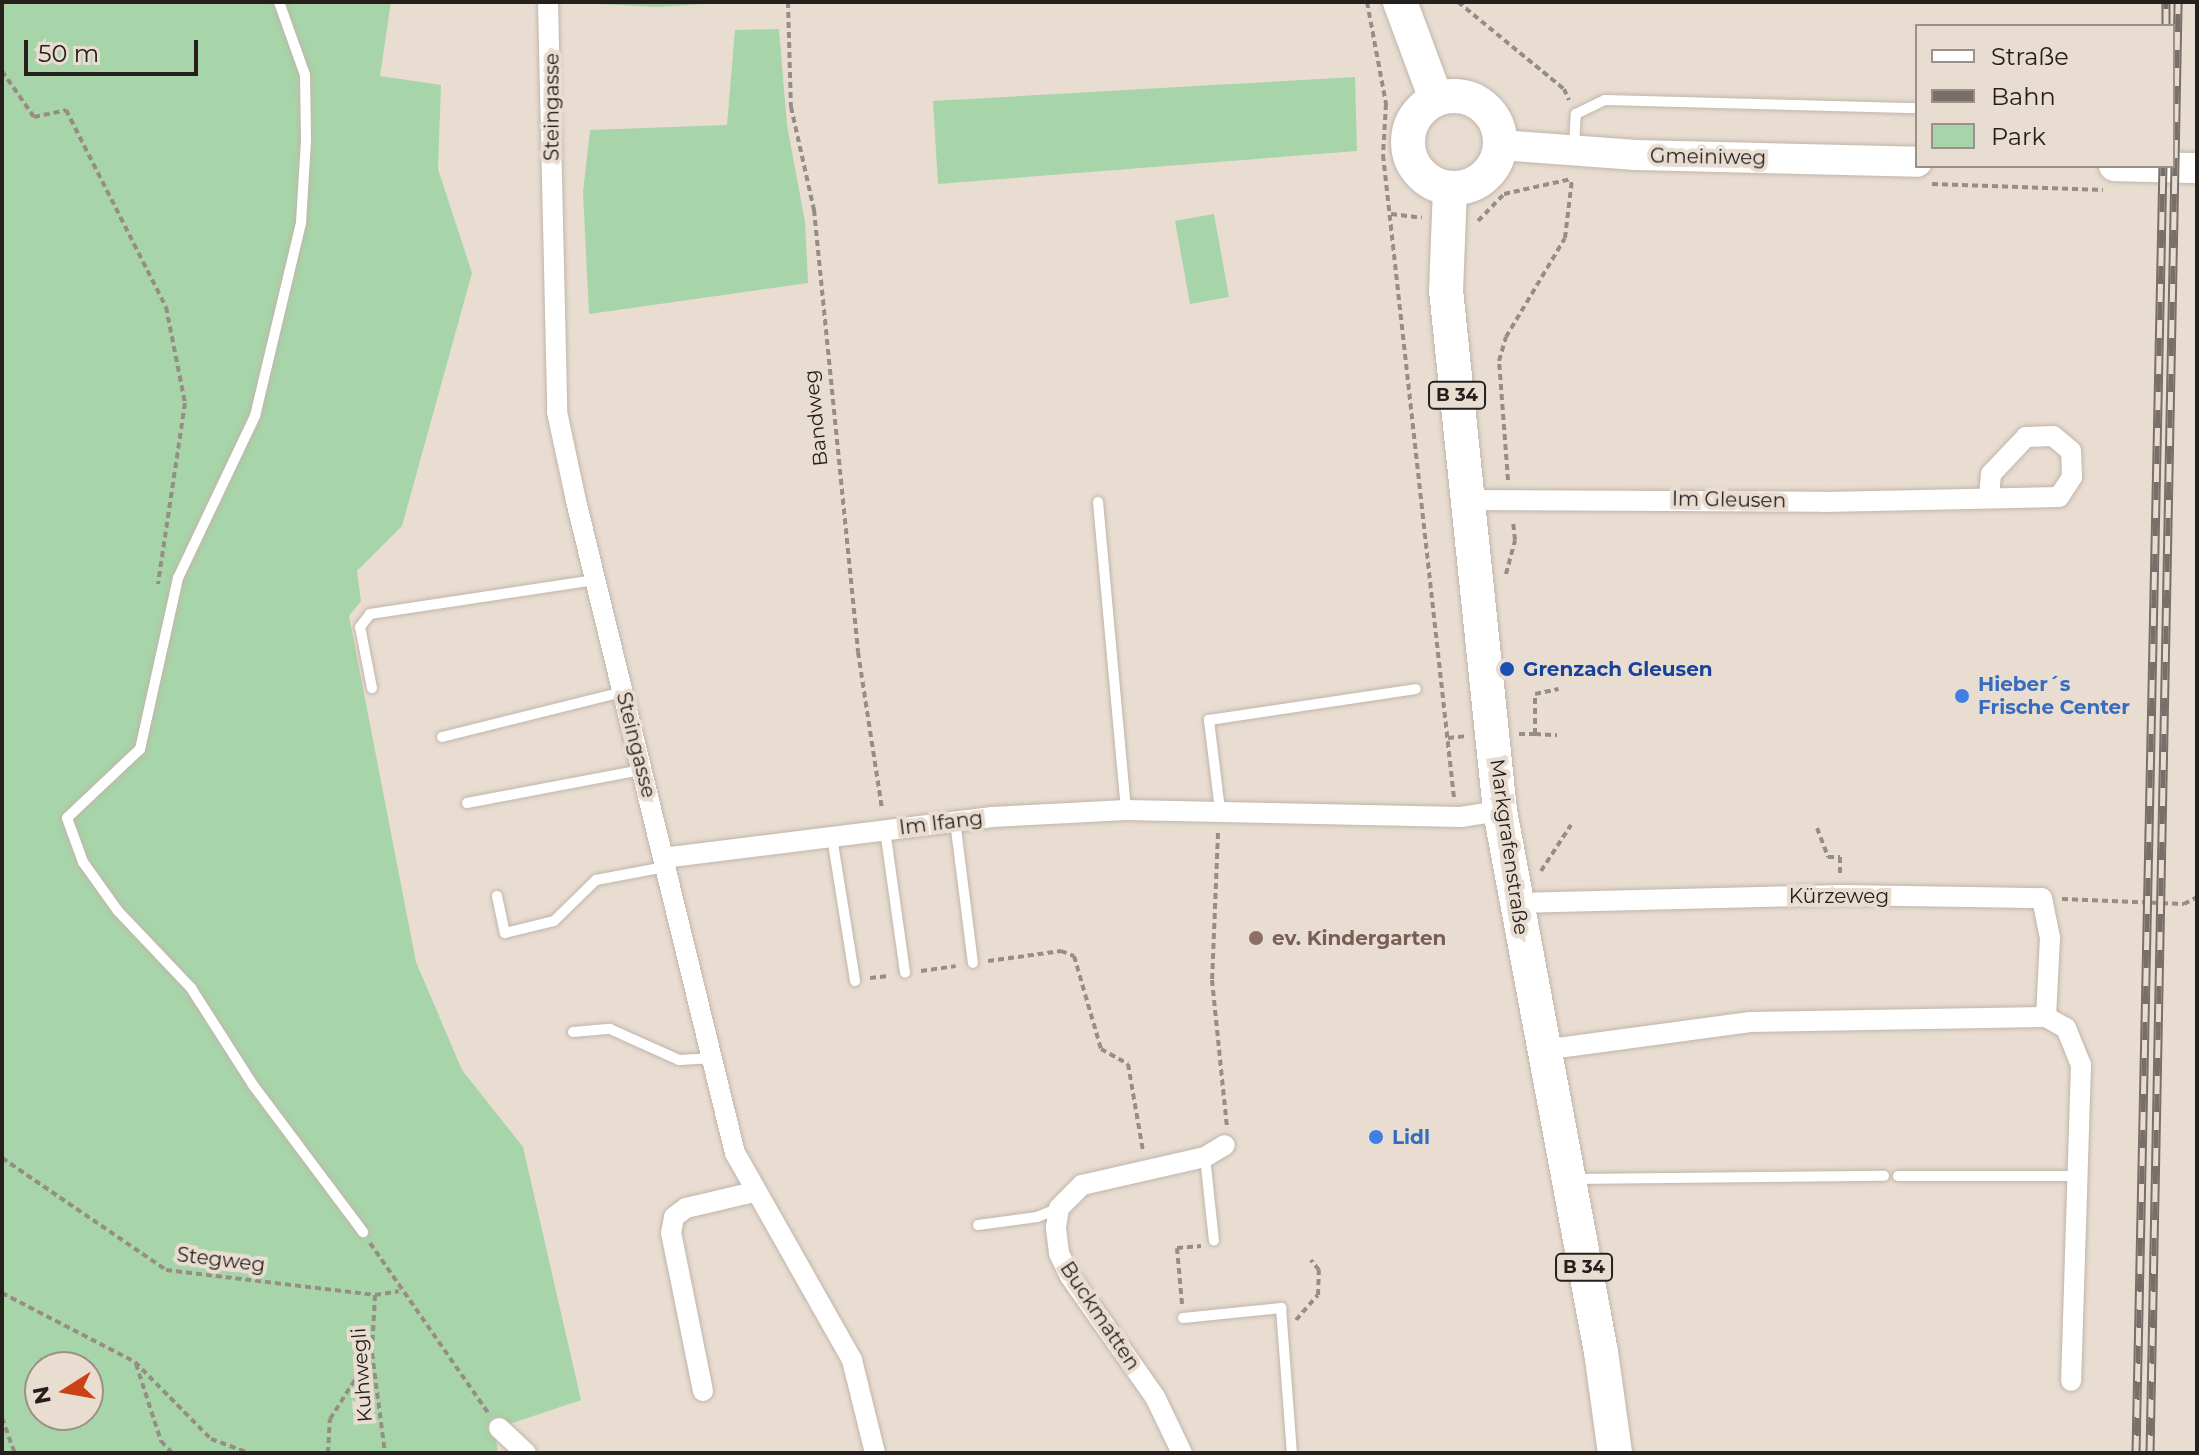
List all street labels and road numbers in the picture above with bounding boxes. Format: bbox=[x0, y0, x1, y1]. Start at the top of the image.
street label: Steingasse bbox=[540, 53, 564, 161]
street label: Gmeiniweg bbox=[1650, 144, 1766, 170]
street label: Bandweg bbox=[799, 369, 833, 467]
road number: B 34 bbox=[1427, 381, 1487, 409]
street label: Im Gleusen bbox=[1672, 487, 1786, 513]
street label: Steingasse bbox=[611, 690, 661, 800]
street label: Markgrafenstraße bbox=[1485, 757, 1533, 937]
street label: Im Ifang bbox=[898, 806, 984, 840]
street label: Kürzeweg bbox=[1789, 884, 1889, 908]
street label: Stegweg bbox=[175, 1243, 267, 1277]
road number: B 34 bbox=[1554, 1253, 1614, 1281]
street label: Buckmatten bbox=[1055, 1257, 1145, 1375]
street label: Kuhwegli bbox=[347, 1327, 377, 1423]

